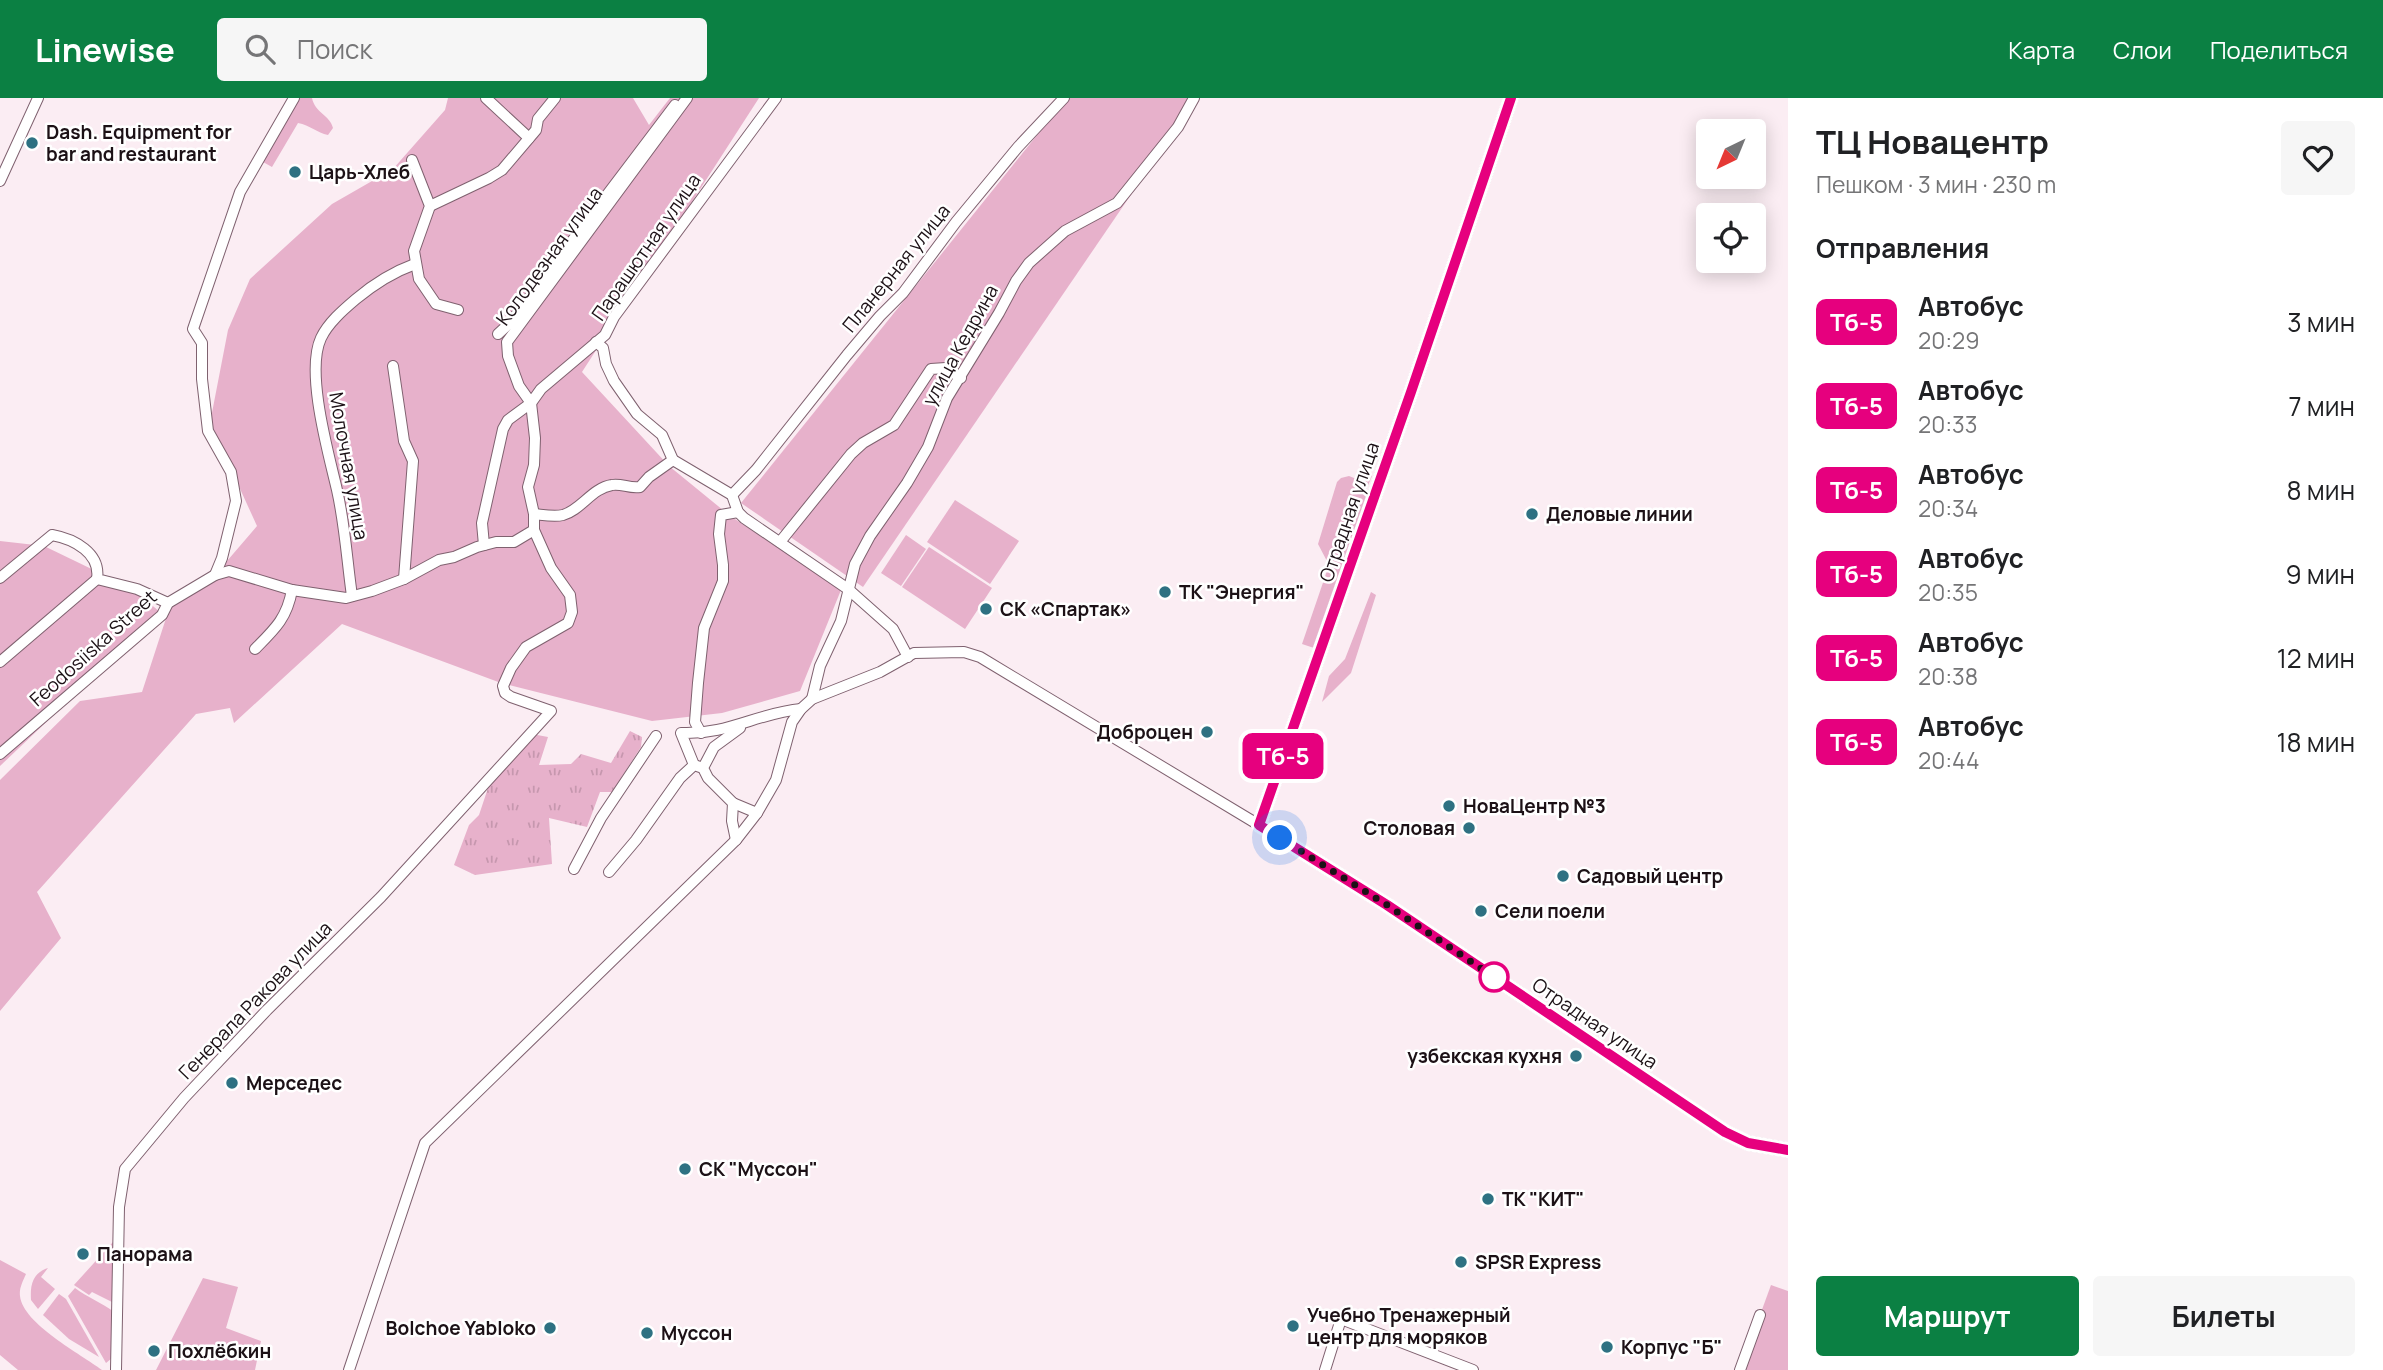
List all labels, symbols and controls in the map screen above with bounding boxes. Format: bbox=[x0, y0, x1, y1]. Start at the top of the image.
search box bbox=[217, 18, 707, 81]
text: Linewise bbox=[35, 27, 175, 72]
icon: search bbox=[241, 30, 279, 68]
text: Поиск bbox=[297, 31, 372, 67]
text: Карта bbox=[2008, 33, 2075, 66]
text: Слои bbox=[2113, 33, 2172, 66]
text: Поделиться bbox=[2210, 33, 2348, 66]
place label: Dash. Equipment for bar and restaurant bbox=[46, 119, 232, 167]
north arrow bbox=[1696, 119, 1766, 189]
map controls bbox=[1696, 119, 1766, 273]
text: ТЦ Новацентр bbox=[1816, 119, 2049, 164]
button: heart bbox=[2281, 121, 2355, 195]
marker: Dash. Equipment for bar and restaurant bbox=[24, 135, 40, 151]
place label: Царь-Хлеб bbox=[309, 159, 410, 185]
marker: Царь-Хлеб bbox=[287, 164, 303, 180]
street label: Парашютная улица bbox=[585, 168, 707, 326]
text: Пешком · 3 мин · 230 m bbox=[1816, 168, 2056, 200]
street label: Колодезная улица bbox=[490, 181, 608, 331]
street label: Планерная улица bbox=[836, 198, 956, 338]
button: locate bbox=[1696, 203, 1766, 273]
text: Отправления bbox=[1816, 230, 1989, 266]
street label: улица Кедрина bbox=[916, 280, 1004, 410]
text: Автобус bbox=[1918, 288, 2024, 324]
text: 3 мин bbox=[2287, 304, 2355, 340]
text: Тб-5 bbox=[1830, 305, 1883, 338]
text: 20:29 bbox=[1918, 324, 1979, 356]
text: Автобус bbox=[1918, 372, 2024, 408]
text: 7 мин bbox=[2289, 388, 2355, 424]
text: Тб-5 bbox=[1830, 389, 1883, 422]
street label: Молочная улица bbox=[323, 390, 375, 542]
text: 20:33 bbox=[1918, 408, 1978, 440]
street label: Отрадная улица bbox=[1313, 439, 1385, 585]
text: Автобус bbox=[1918, 456, 2024, 492]
text: 8 мин bbox=[2287, 472, 2355, 508]
text: Тб-5 bbox=[1830, 473, 1883, 506]
text: 20:34 bbox=[1918, 492, 1978, 524]
place label: Деловые линии bbox=[1546, 501, 1693, 527]
marker: Деловые линии bbox=[1524, 506, 1540, 522]
text: Автобус bbox=[1918, 540, 2024, 576]
text: 9 мин bbox=[2286, 556, 2355, 592]
text: Тб-5 bbox=[1830, 557, 1883, 590]
text: 20:35 bbox=[1918, 576, 1978, 608]
place label: ТК "Энергия" bbox=[1179, 579, 1304, 605]
street label: Feodosiiska Street bbox=[24, 584, 162, 712]
marker: ТК "Энергия" bbox=[1157, 584, 1173, 600]
place label: СК «Спартак» bbox=[1000, 596, 1131, 622]
marker: СК «Спартак» bbox=[978, 601, 994, 617]
text: Автобус bbox=[1918, 624, 2024, 660]
text: 12 мин bbox=[2277, 640, 2355, 676]
text: Тб-5 bbox=[1830, 641, 1883, 674]
text: 20:38 bbox=[1918, 660, 1978, 692]
text: Автобус bbox=[1918, 708, 2024, 744]
place label: Доброцен bbox=[1096, 719, 1193, 745]
marker: Доброцен bbox=[1199, 724, 1215, 740]
text: 18 мин bbox=[2276, 724, 2355, 760]
text: Тб-5 bbox=[1830, 725, 1883, 758]
line badge: Тб-5 bbox=[1234, 733, 1332, 779]
text: Тб-5 bbox=[1256, 739, 1310, 772]
text: 20:44 bbox=[1918, 744, 1979, 776]
place label: НоваЦентр №3 bbox=[1463, 793, 1606, 819]
marker: НоваЦентр №3 bbox=[1441, 798, 1457, 814]
place label: Столовая bbox=[1363, 815, 1455, 841]
your location bbox=[1262, 820, 1297, 855]
marker: Столовая bbox=[1461, 820, 1477, 836]
place label: Садовый центр bbox=[1577, 863, 1723, 889]
marker: Садовый центр bbox=[1555, 868, 1571, 884]
place label: Сели поели bbox=[1495, 898, 1605, 924]
marker: Сели поели bbox=[1473, 903, 1489, 919]
street label: Генерала Ракова улица bbox=[173, 915, 337, 1085]
unlabelled marker bbox=[1479, 962, 1509, 992]
street label: Отрадная улица bbox=[1527, 971, 1663, 1075]
place label: узбекская кухня bbox=[1407, 1043, 1562, 1069]
marker: узбекская кухня bbox=[1568, 1048, 1584, 1064]
place label: Мерседес bbox=[246, 1070, 342, 1096]
marker: Мерседес bbox=[224, 1075, 240, 1091]
place label: СК "Муссон" bbox=[699, 1156, 818, 1182]
marker: СК "Муссон" bbox=[677, 1161, 693, 1177]
place label: ТК "КИТ" bbox=[1502, 1186, 1584, 1212]
marker: ТК "КИТ" bbox=[1480, 1191, 1496, 1207]
place label: Панорама bbox=[97, 1241, 193, 1267]
marker: Панорама bbox=[75, 1246, 91, 1262]
place label: SPSR Express bbox=[1475, 1249, 1601, 1275]
marker: SPSR Express bbox=[1453, 1254, 1469, 1270]
button: Маршрут bbox=[1816, 1276, 2079, 1356]
button: Билеты bbox=[2093, 1276, 2355, 1356]
place label: Учебно Тренажерный центр для моряков bbox=[1307, 1302, 1511, 1350]
place label: Bolchoe Yabloko bbox=[386, 1315, 536, 1341]
marker: Учебно Тренажерный центр для моряков bbox=[1285, 1318, 1301, 1334]
marker: Bolchoe Yabloko bbox=[542, 1320, 558, 1336]
place label: Муссон bbox=[661, 1320, 732, 1346]
marker: Муссон bbox=[639, 1325, 655, 1341]
place label: Корпус "Б" bbox=[1621, 1334, 1722, 1360]
place label: Похлёбкин bbox=[168, 1338, 271, 1364]
marker: Корпус "Б" bbox=[1599, 1339, 1615, 1355]
marker: Похлёбкин bbox=[146, 1343, 162, 1359]

